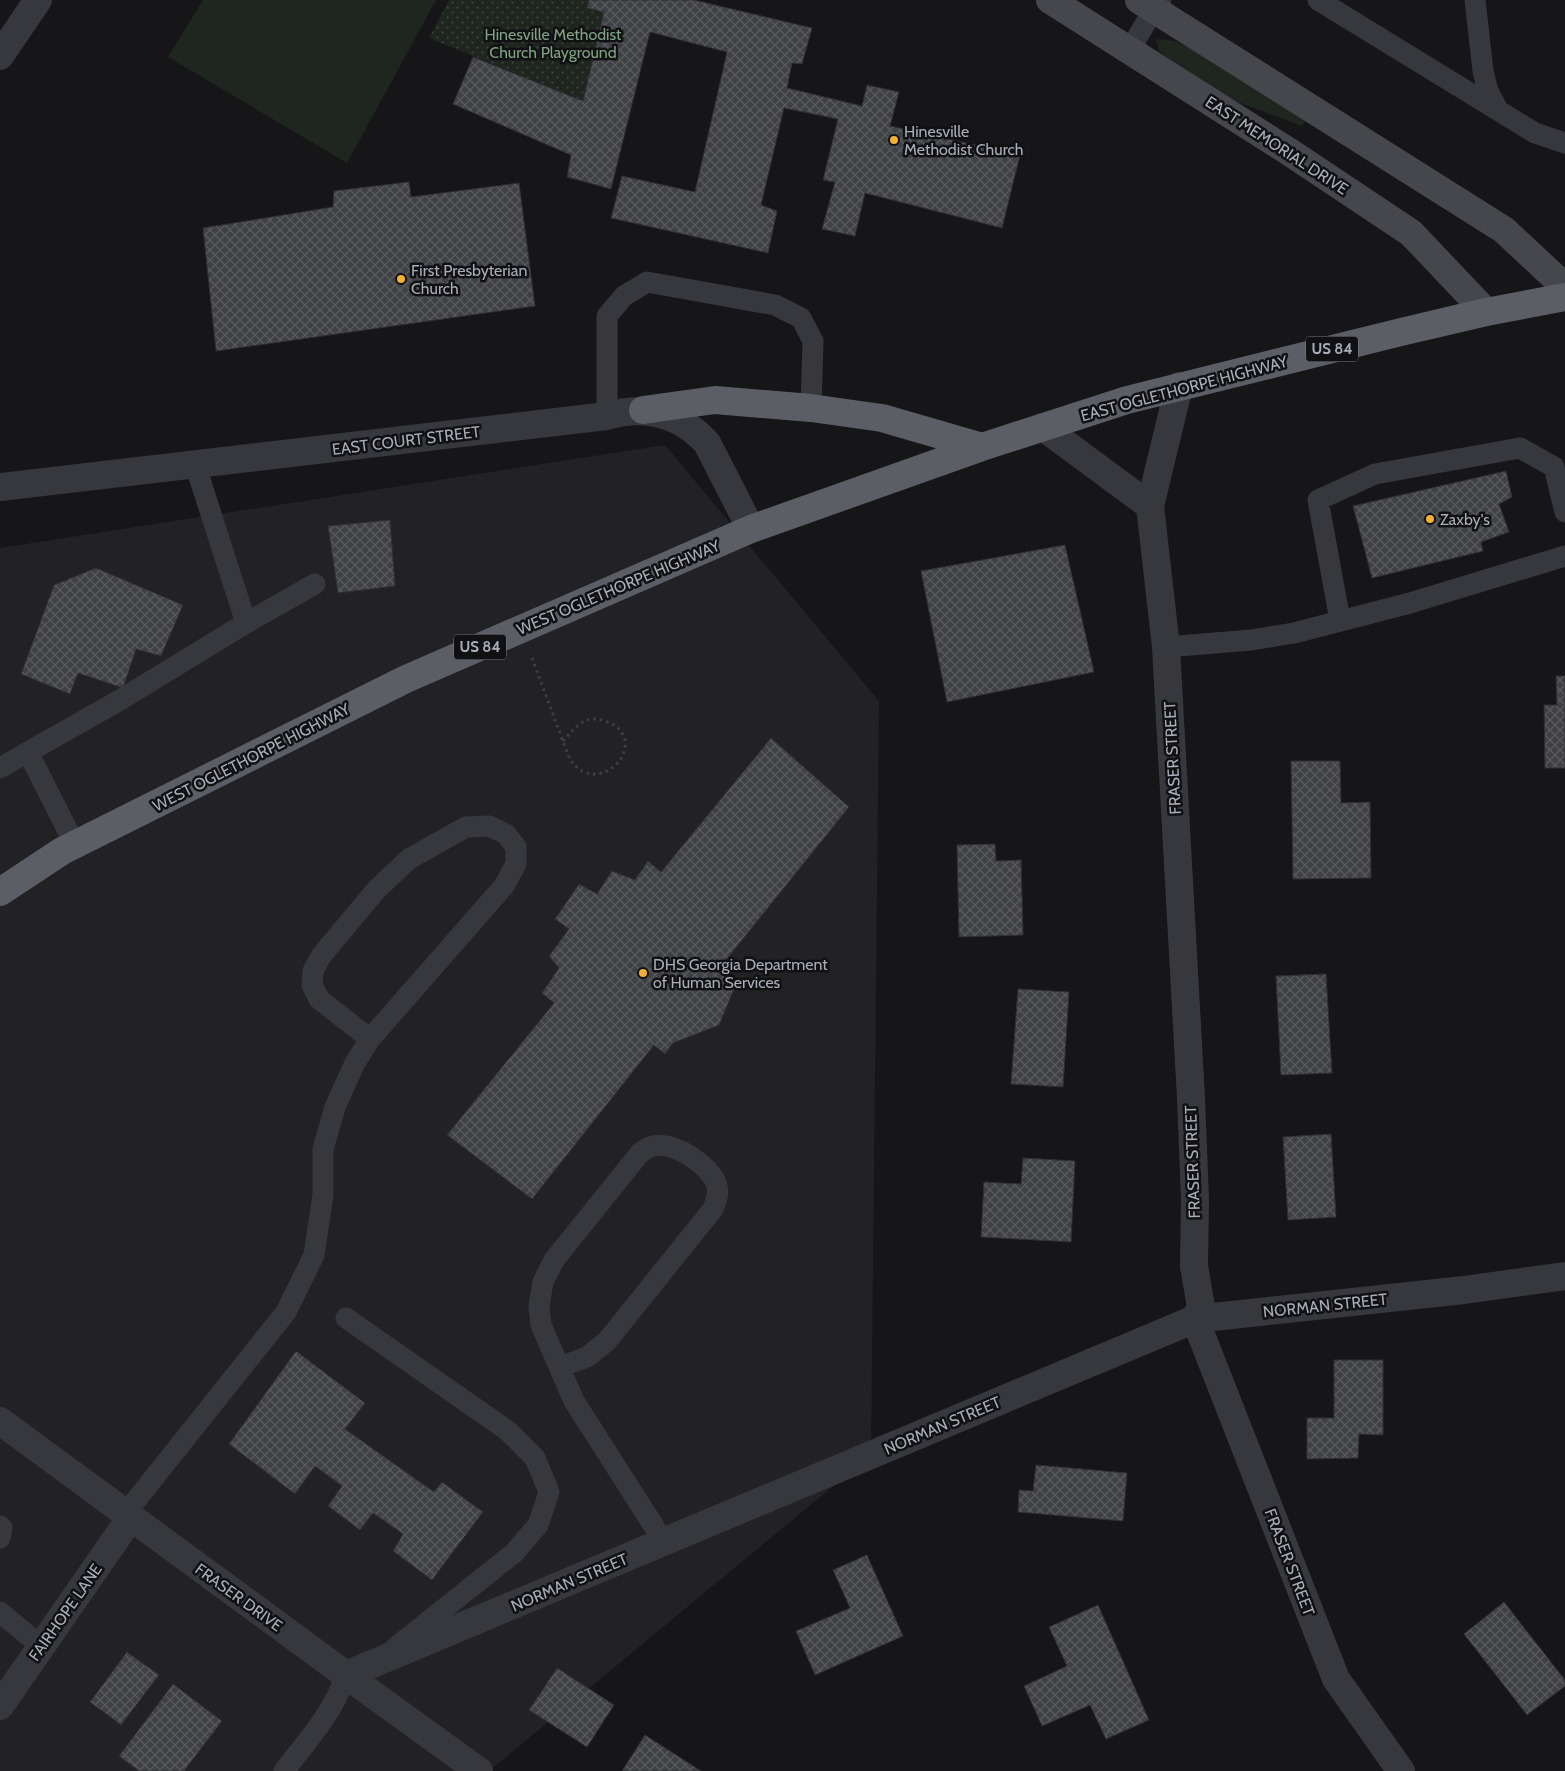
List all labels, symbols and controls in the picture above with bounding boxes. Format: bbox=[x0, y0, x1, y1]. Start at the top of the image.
park label: Hinesville Methodist Church Playground bbox=[485, 25, 622, 62]
street label: EAST MEMORIAL DRIVE bbox=[1202, 92, 1352, 199]
place label: Hinesville Methodist Church bbox=[904, 122, 1023, 159]
marker: Hinesville Methodist Church bbox=[888, 134, 900, 146]
place label: First Presbyterian Church bbox=[411, 261, 527, 298]
marker: First Presbyterian Church bbox=[395, 273, 407, 285]
road number: US 84 bbox=[1306, 336, 1358, 362]
street label: EAST OGLETHORPE HIGHWAY bbox=[1079, 351, 1291, 425]
street label: EAST COURT STREET bbox=[331, 422, 482, 459]
place label: Zaxby's bbox=[1440, 510, 1490, 529]
marker: Zaxby's bbox=[1424, 513, 1436, 525]
street label: WEST OGLETHORPE HIGHWAY bbox=[514, 536, 723, 639]
road number: US 84 bbox=[454, 634, 506, 660]
street label: WEST OGLETHORPE HIGHWAY bbox=[149, 699, 354, 816]
street label: FRASER STREET bbox=[1160, 701, 1185, 815]
place label: DHS Georgia Department of Human Services bbox=[653, 955, 828, 992]
marker: DHS Georgia Department of Human Services bbox=[637, 967, 649, 979]
street label: FRASER STREET bbox=[1181, 1105, 1204, 1219]
street label: NORMAN STREET bbox=[1262, 1289, 1389, 1321]
street label: NORMAN STREET bbox=[881, 1392, 1004, 1459]
street label: FRASER STREET bbox=[1260, 1506, 1319, 1619]
street label: NORMAN STREET bbox=[508, 1549, 631, 1616]
street label: FRASER DRIVE bbox=[191, 1559, 286, 1636]
street label: FAIRHOPE LANE bbox=[25, 1560, 106, 1665]

